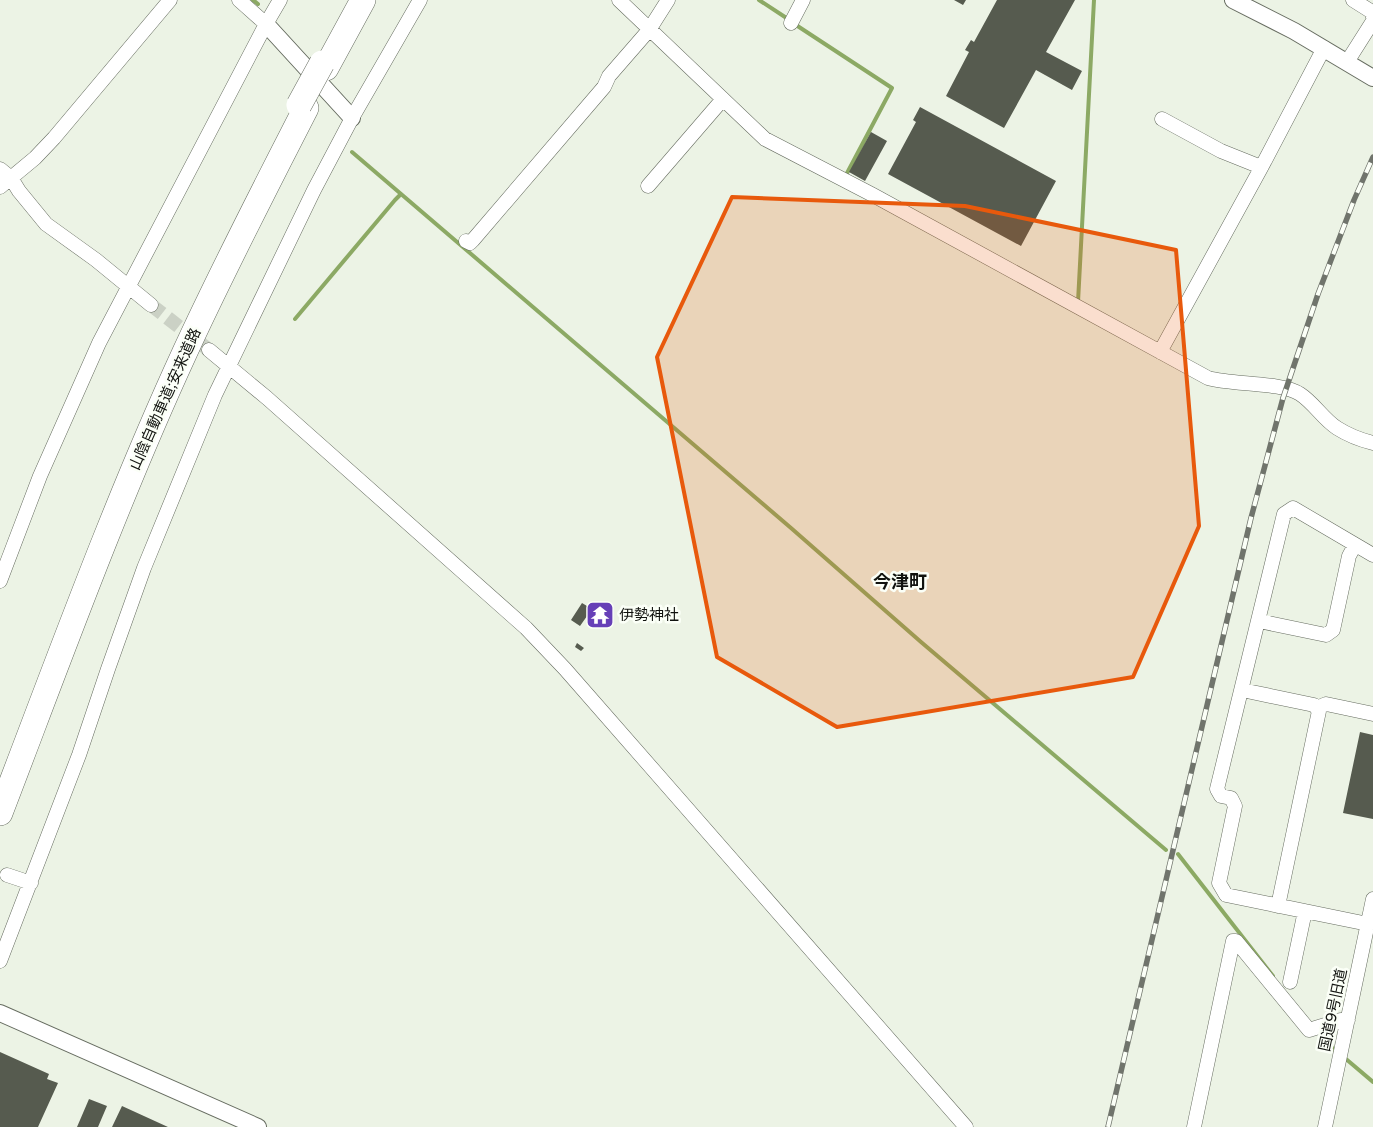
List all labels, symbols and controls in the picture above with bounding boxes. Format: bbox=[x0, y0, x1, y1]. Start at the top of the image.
street label: 山陰自動車道;安来道路 bbox=[125, 325, 205, 473]
district label: 今津町 bbox=[873, 571, 927, 593]
temple icon: 伊勢神社 bbox=[585, 600, 615, 630]
place label: 伊勢神社 bbox=[619, 606, 679, 624]
street label: 国道9号旧道 bbox=[1315, 967, 1351, 1053]

